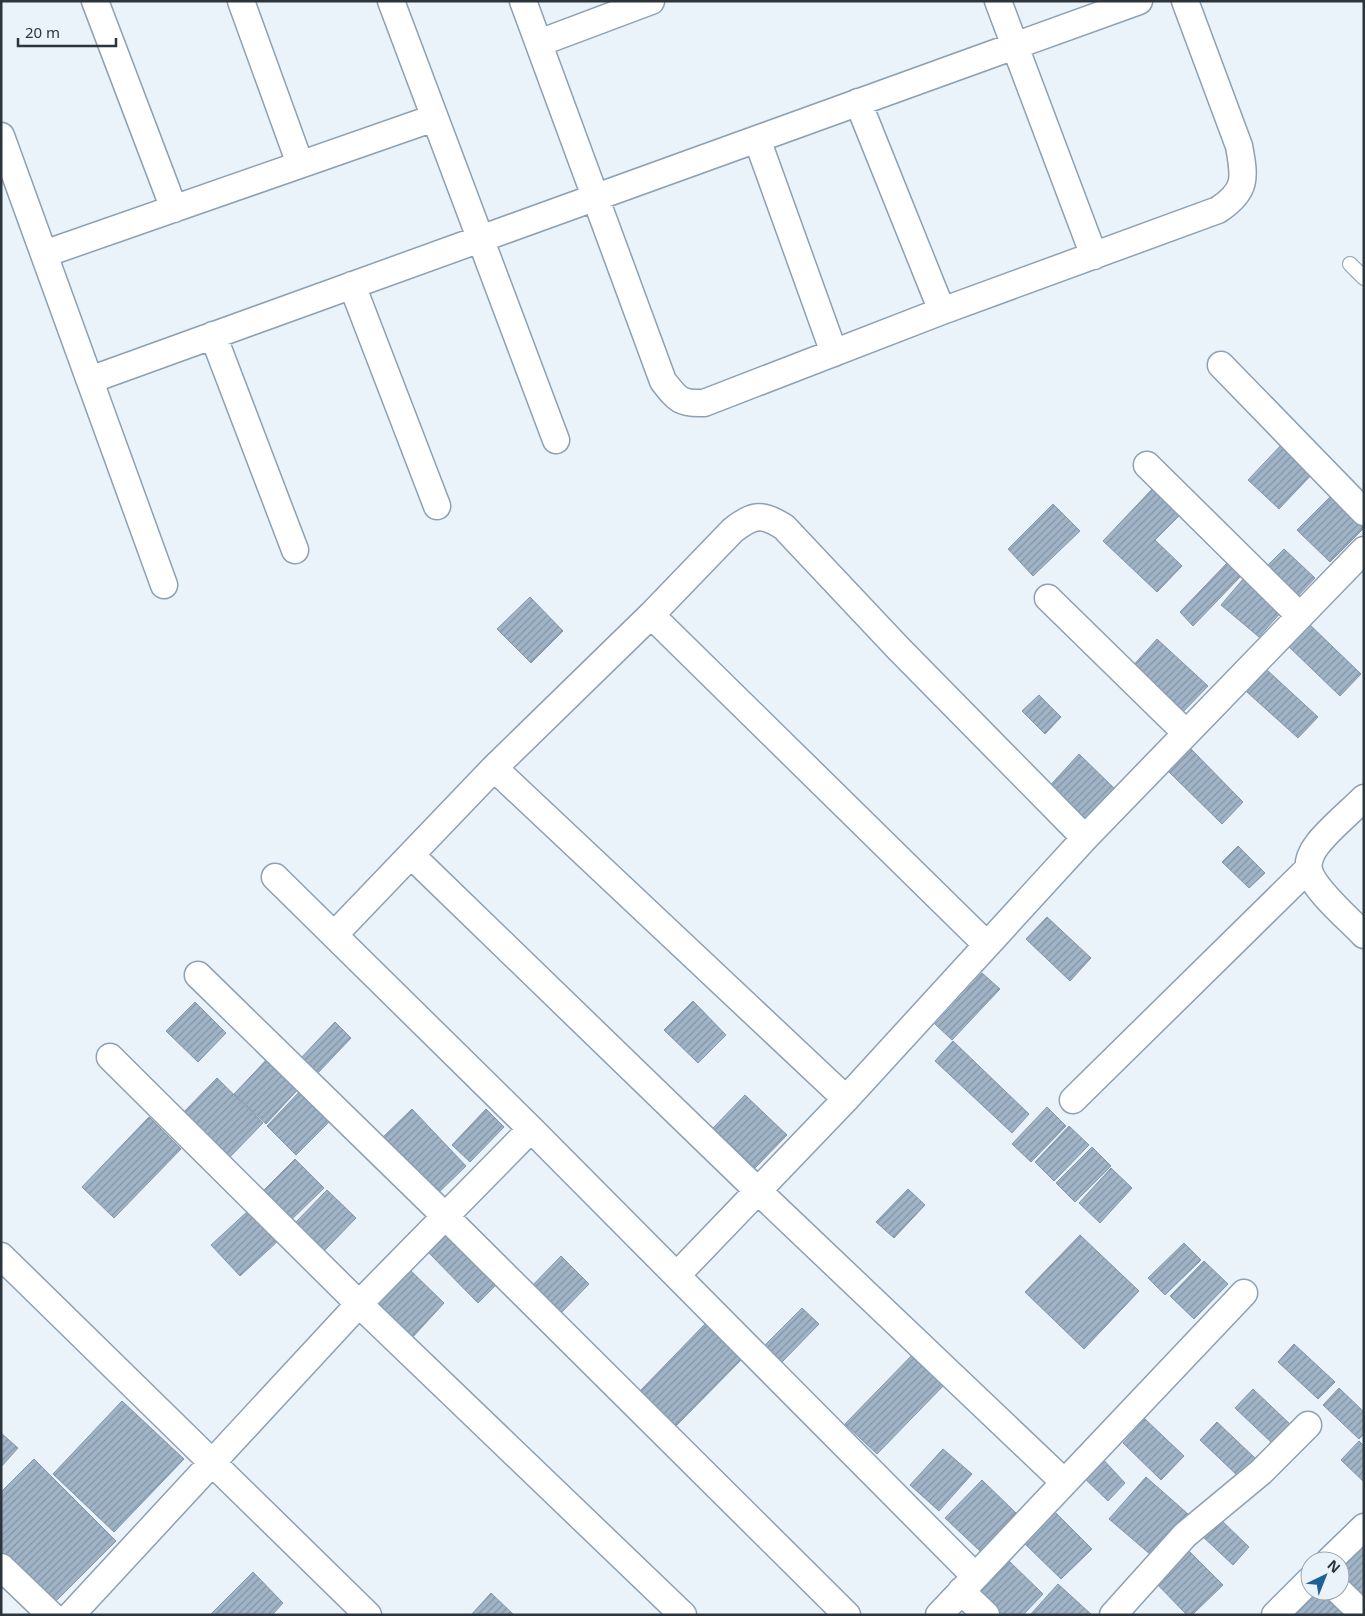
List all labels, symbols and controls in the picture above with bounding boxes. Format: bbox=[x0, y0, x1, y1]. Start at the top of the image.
scale bar bbox=[18, 15, 115, 47]
text: 20 m bbox=[25, 22, 60, 42]
north arrow bbox=[1300, 1551, 1350, 1601]
text: N bbox=[1324, 1555, 1345, 1577]

